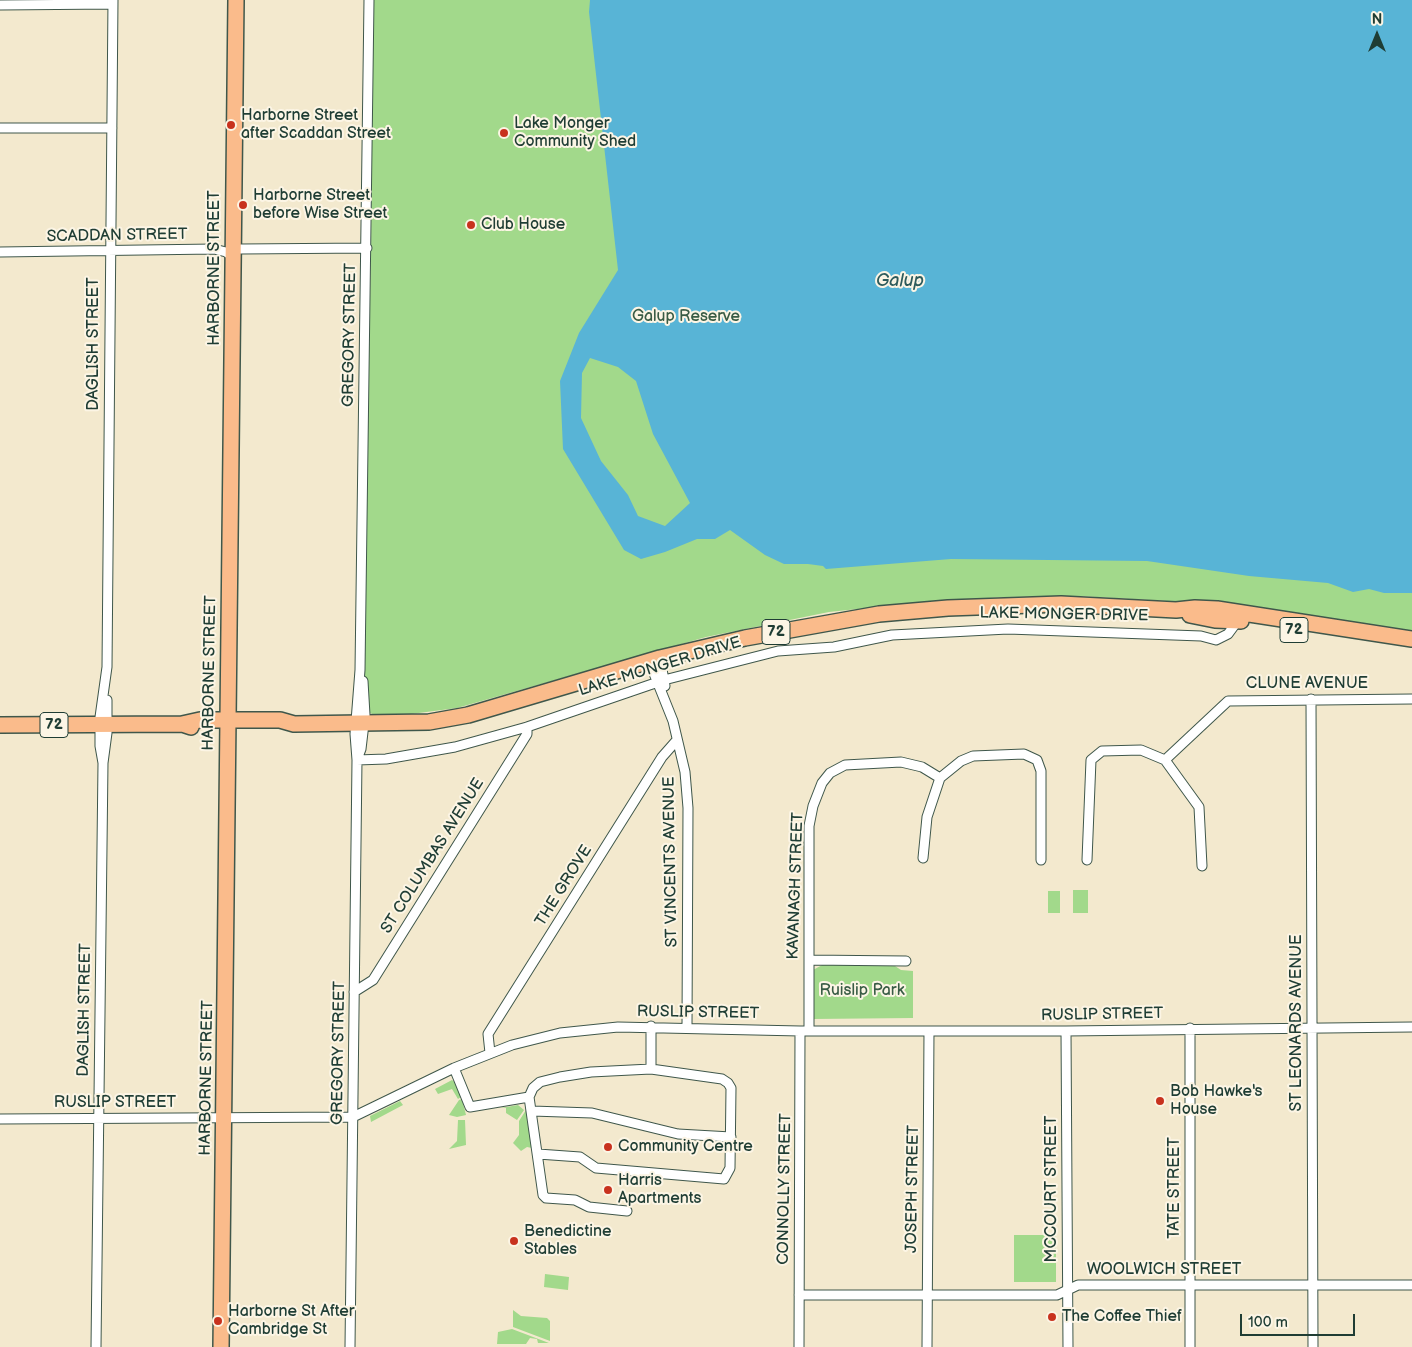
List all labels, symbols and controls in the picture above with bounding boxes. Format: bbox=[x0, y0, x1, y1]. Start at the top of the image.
north arrow bbox=[1352, 10, 1402, 60]
text: N bbox=[1372, 11, 1382, 28]
place label: Harborne Street after Scaddan Street bbox=[241, 106, 391, 144]
place label: Lake Monger Community Shed bbox=[514, 114, 636, 152]
marker: Harborne Street after Scaddan Street bbox=[225, 119, 237, 131]
marker: Lake Monger Community Shed bbox=[498, 127, 510, 139]
place label: Harborne Street before Wise Street bbox=[253, 186, 387, 224]
street label: HARBORNE STREET bbox=[205, 190, 225, 346]
marker: Harborne Street before Wise Street bbox=[237, 199, 249, 211]
place label: Club House bbox=[481, 215, 565, 235]
marker: Club House bbox=[465, 219, 477, 231]
street label: SCADDAN STREET bbox=[46, 225, 188, 247]
street label: GREGORY STREET bbox=[339, 263, 361, 407]
water label: Galup bbox=[876, 270, 924, 292]
street label: DAGLISH STREET bbox=[84, 277, 104, 411]
park label: Galup Reserve bbox=[632, 307, 740, 327]
street label: HARBORNE STREET bbox=[199, 595, 221, 751]
street label: LAKE MONGER DRIVE bbox=[979, 604, 1149, 626]
road number: 72 bbox=[1280, 618, 1308, 642]
road number: 72 bbox=[762, 620, 790, 644]
street label: LAKE MONGER DRIVE bbox=[576, 633, 744, 701]
street label: CLUNE AVENUE bbox=[1246, 674, 1368, 694]
road number: 72 bbox=[40, 712, 68, 738]
street label: ST COLUMBAS AVENUE bbox=[377, 775, 489, 937]
street label: ST VINCENTS AVENUE bbox=[660, 776, 682, 948]
street label: KAVANAGH STREET bbox=[784, 812, 808, 960]
street label: THE GROVE bbox=[532, 842, 596, 930]
street label: ST LEONARDS AVENUE bbox=[1287, 935, 1307, 1111]
street label: DAGLISH STREET bbox=[74, 943, 96, 1077]
street label: GREGORY STREET bbox=[328, 981, 350, 1125]
park label: Ruislip Park bbox=[820, 981, 904, 1001]
street label: HARBORNE STREET bbox=[196, 1000, 218, 1156]
street label: RUSLIP STREET bbox=[637, 1002, 759, 1024]
street label: RUSLIP STREET bbox=[1041, 1004, 1163, 1026]
place label: Bob Hawke's House bbox=[1170, 1082, 1262, 1120]
street label: RUSLIP STREET bbox=[54, 1093, 176, 1113]
marker: Bob Hawke's House bbox=[1154, 1095, 1166, 1107]
street label: CONNOLLY STREET bbox=[774, 1113, 796, 1265]
street label: MCCOURT STREET bbox=[1042, 1116, 1062, 1262]
street label: JOSEPH STREET bbox=[902, 1125, 924, 1253]
place label: Community Centre bbox=[618, 1137, 753, 1157]
street label: TATE STREET bbox=[1165, 1137, 1185, 1239]
marker: Community Centre bbox=[602, 1141, 614, 1153]
place label: Harris Apartments bbox=[618, 1171, 701, 1209]
marker: Harris Apartments bbox=[602, 1184, 614, 1196]
place label: Benedictine Stables bbox=[524, 1222, 612, 1260]
marker: Benedictine Stables bbox=[508, 1235, 520, 1247]
street label: WOOLWICH STREET bbox=[1087, 1260, 1241, 1280]
place label: Harborne St After Cambridge St bbox=[228, 1302, 355, 1340]
scale bar bbox=[1242, 1304, 1357, 1336]
place label: The Coffee Thief bbox=[1062, 1307, 1182, 1327]
marker: The Coffee Thief bbox=[1046, 1311, 1058, 1323]
text: 100 m bbox=[1248, 1313, 1288, 1332]
marker: Harborne St After Cambridge St bbox=[212, 1315, 224, 1327]

